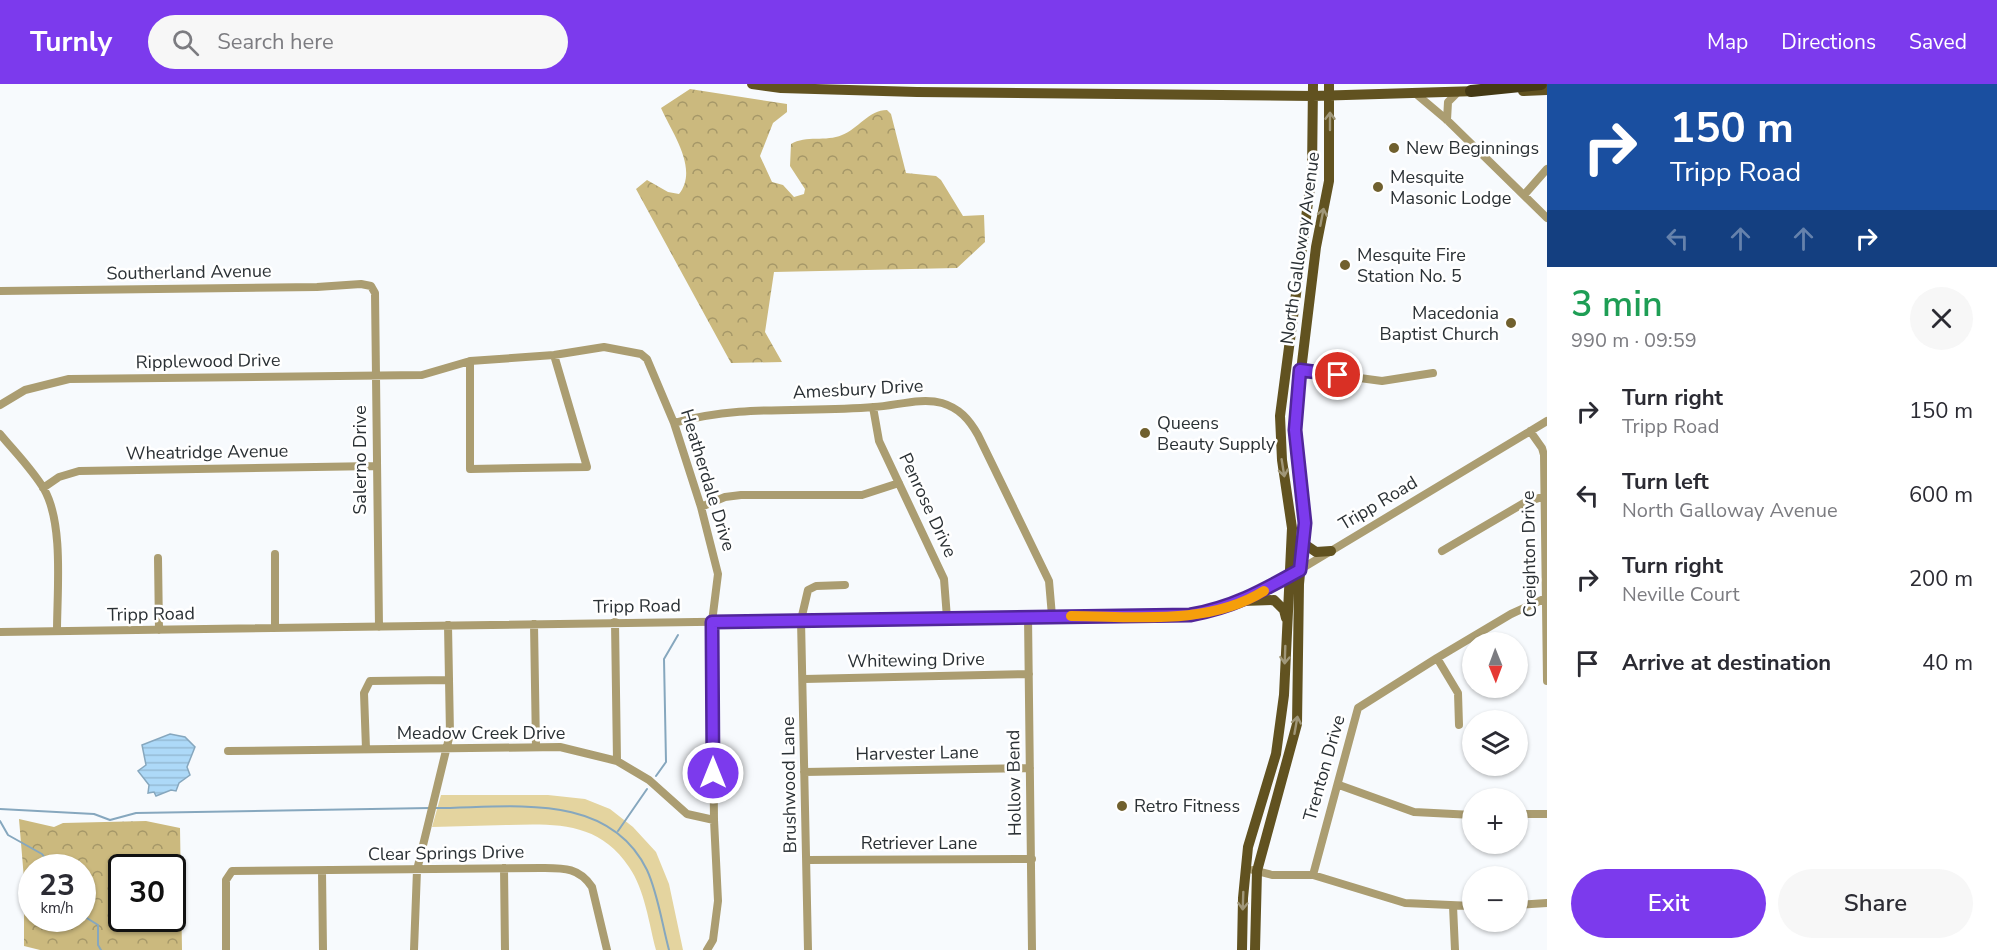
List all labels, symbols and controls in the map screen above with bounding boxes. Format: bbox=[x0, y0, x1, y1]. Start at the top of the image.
search box bbox=[148, 15, 568, 69]
text: Turnly bbox=[30, 23, 112, 61]
icon: search bbox=[169, 26, 202, 59]
text: Search here bbox=[217, 27, 334, 57]
text: Map bbox=[1707, 28, 1748, 56]
text: Directions bbox=[1781, 28, 1876, 56]
text: Saved bbox=[1909, 28, 1967, 56]
text: 150 m bbox=[1670, 100, 1794, 157]
icon: right bbox=[1571, 108, 1649, 186]
one-way arrow bbox=[1324, 111, 1336, 131]
place label: New Beginnings bbox=[1406, 136, 1539, 160]
marker: New Beginnings bbox=[1387, 141, 1401, 155]
street label: North Galloway Avenue bbox=[1275, 150, 1325, 346]
text: Tripp Road bbox=[1670, 154, 1801, 191]
place label: Mesquite Masonic Lodge bbox=[1390, 165, 1511, 210]
marker: Mesquite Masonic Lodge bbox=[1371, 180, 1385, 194]
one-way arrow bbox=[1317, 208, 1328, 228]
icon: left bbox=[1661, 222, 1694, 255]
icon: ahead bbox=[1724, 222, 1757, 255]
icon: ahead bbox=[1787, 222, 1820, 255]
icon: right bbox=[1850, 222, 1883, 255]
place label: Mesquite Fire Station No. 5 bbox=[1357, 243, 1466, 288]
marker: Mesquite Fire Station No. 5 bbox=[1338, 258, 1352, 272]
street label: Southerland Avenue bbox=[106, 259, 272, 285]
text: 3 min bbox=[1571, 280, 1663, 329]
button: close bbox=[1910, 287, 1973, 350]
place label: Macedonia Baptist Church bbox=[1380, 301, 1499, 346]
marker: Macedonia Baptist Church bbox=[1504, 316, 1518, 330]
text: 990 m · 09:59 bbox=[1571, 327, 1697, 354]
street label: Ripplewood Drive bbox=[135, 348, 281, 374]
pin bbox=[1312, 349, 1363, 400]
icon: arrive bbox=[1321, 358, 1354, 391]
street label: Amesbury Drive bbox=[792, 374, 924, 404]
text: Turn right bbox=[1622, 383, 1723, 413]
icon: right bbox=[1571, 395, 1604, 428]
text: 150 m bbox=[1909, 396, 1973, 426]
street label: Salerno Drive bbox=[348, 405, 372, 515]
street label: Heatherdale Drive bbox=[675, 406, 741, 554]
place label: Queens Beauty Supply bbox=[1157, 411, 1276, 456]
text: Tripp Road bbox=[1622, 413, 1719, 440]
marker: Queens Beauty Supply bbox=[1138, 426, 1152, 440]
street label: Wheatridge Avenue bbox=[126, 439, 288, 465]
street label: Penrose Drive bbox=[893, 449, 963, 561]
one-way arrow bbox=[1278, 458, 1289, 478]
text: Turn left bbox=[1622, 467, 1709, 497]
street label: Tripp Road bbox=[1334, 470, 1422, 536]
icon: left bbox=[1571, 479, 1604, 512]
text: 600 m bbox=[1909, 480, 1973, 510]
street label: Creighton Drive bbox=[1516, 490, 1542, 618]
text: North Galloway Avenue bbox=[1622, 497, 1838, 524]
text: Turn right bbox=[1622, 551, 1723, 581]
icon: right bbox=[1571, 563, 1604, 596]
text: 200 m bbox=[1909, 564, 1973, 594]
text: Neville Court bbox=[1622, 581, 1740, 608]
street label: Tripp Road bbox=[593, 593, 681, 619]
street label: Tripp Road bbox=[107, 601, 195, 627]
north arrow bbox=[1462, 632, 1528, 698]
map controls bbox=[1462, 632, 1528, 932]
one-way arrow bbox=[1280, 645, 1291, 665]
street label: Whitewing Drive bbox=[847, 647, 985, 673]
icon: arrive bbox=[1571, 647, 1604, 680]
text: Arrive at destination bbox=[1622, 648, 1831, 678]
text: 40 m bbox=[1922, 648, 1973, 678]
button: layers bbox=[1462, 710, 1528, 776]
street label: Trenton Drive bbox=[1297, 712, 1351, 824]
street label: Brushwood Lane bbox=[776, 716, 802, 854]
one-way arrow bbox=[1291, 716, 1302, 736]
street label: Meadow Creek Drive bbox=[397, 721, 565, 745]
street label: Hollow Bend bbox=[1001, 730, 1027, 836]
street label: Harvester Lane bbox=[855, 740, 979, 766]
position arrow bbox=[681, 741, 745, 805]
button: + bbox=[1462, 788, 1528, 854]
place label: Retro Fitness bbox=[1134, 794, 1240, 818]
marker: Retro Fitness bbox=[1115, 799, 1129, 813]
street label: Retriever Lane bbox=[861, 831, 977, 855]
street label: Clear Springs Drive bbox=[368, 840, 524, 866]
speed limit sign: 30 bbox=[108, 854, 186, 932]
text: 23 bbox=[39, 865, 75, 906]
button: − bbox=[1462, 866, 1528, 932]
button: Exit bbox=[1571, 869, 1766, 938]
button: Share bbox=[1778, 869, 1973, 938]
one-way arrow bbox=[1237, 891, 1248, 911]
text: km/h bbox=[40, 898, 74, 918]

